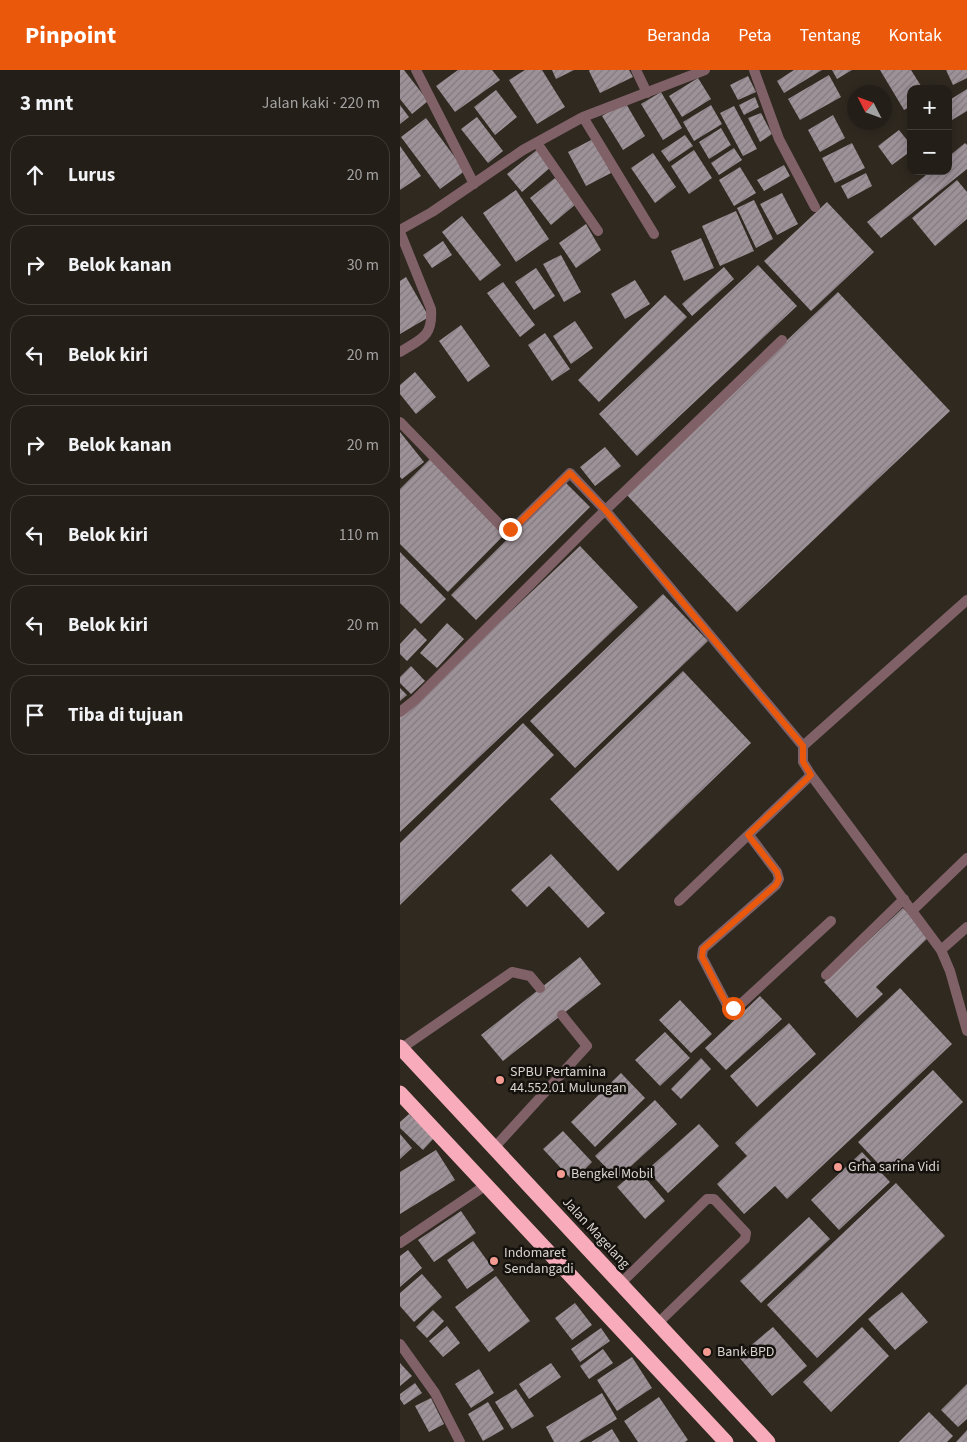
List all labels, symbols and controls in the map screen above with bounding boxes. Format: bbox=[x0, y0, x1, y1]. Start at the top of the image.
text: Pinpoint bbox=[25, 18, 116, 53]
text: Beranda bbox=[647, 23, 710, 48]
text: Peta bbox=[738, 23, 771, 48]
text: Tentang bbox=[799, 23, 860, 48]
text: Kontak bbox=[888, 23, 942, 48]
north arrow bbox=[847, 85, 892, 130]
map controls bbox=[907, 85, 952, 175]
button: + bbox=[907, 85, 952, 130]
text: 3 mnt bbox=[20, 88, 73, 118]
text: Jalan kaki · 220 m bbox=[262, 92, 380, 114]
button: − bbox=[907, 130, 952, 175]
icon: ahead bbox=[21, 161, 49, 189]
text: Lurus bbox=[68, 162, 115, 189]
text: 20 m bbox=[347, 164, 379, 186]
icon: right bbox=[21, 251, 49, 279]
text: Belok kanan bbox=[68, 252, 172, 279]
text: 30 m bbox=[347, 254, 379, 276]
icon: left bbox=[21, 341, 49, 369]
text: Belok kiri bbox=[68, 342, 148, 369]
text: 20 m bbox=[347, 344, 379, 366]
icon: right bbox=[21, 431, 49, 459]
text: Belok kanan bbox=[68, 432, 172, 459]
text: 20 m bbox=[347, 434, 379, 456]
route end bbox=[499, 518, 522, 541]
icon: left bbox=[21, 521, 49, 549]
text: Belok kiri bbox=[68, 522, 148, 549]
text: 110 m bbox=[339, 524, 379, 546]
icon: left bbox=[21, 611, 49, 639]
text: Belok kiri bbox=[68, 612, 148, 639]
text: 20 m bbox=[347, 614, 379, 636]
icon: arrive bbox=[21, 701, 49, 729]
text: Tiba di tujuan bbox=[68, 702, 183, 729]
route start bbox=[722, 997, 745, 1020]
place label: SPBU Pertamina 44.552.01 Mulungan bbox=[510, 1062, 627, 1098]
marker: SPBU Pertamina 44.552.01 Mulungan bbox=[494, 1074, 506, 1086]
place label: Grha sarina Vidi bbox=[848, 1157, 940, 1177]
marker: Grha sarina Vidi bbox=[832, 1161, 844, 1173]
place label: Bengkel Mobil bbox=[571, 1164, 654, 1184]
marker: Bengkel Mobil bbox=[555, 1168, 567, 1180]
street label: Jalan Magelang bbox=[558, 1193, 634, 1273]
place label: Indomaret Sendangadi bbox=[504, 1243, 574, 1279]
marker: Indomaret Sendangadi bbox=[488, 1255, 500, 1267]
place label: Bank BPD bbox=[717, 1342, 774, 1362]
marker: Bank BPD bbox=[701, 1346, 713, 1358]

